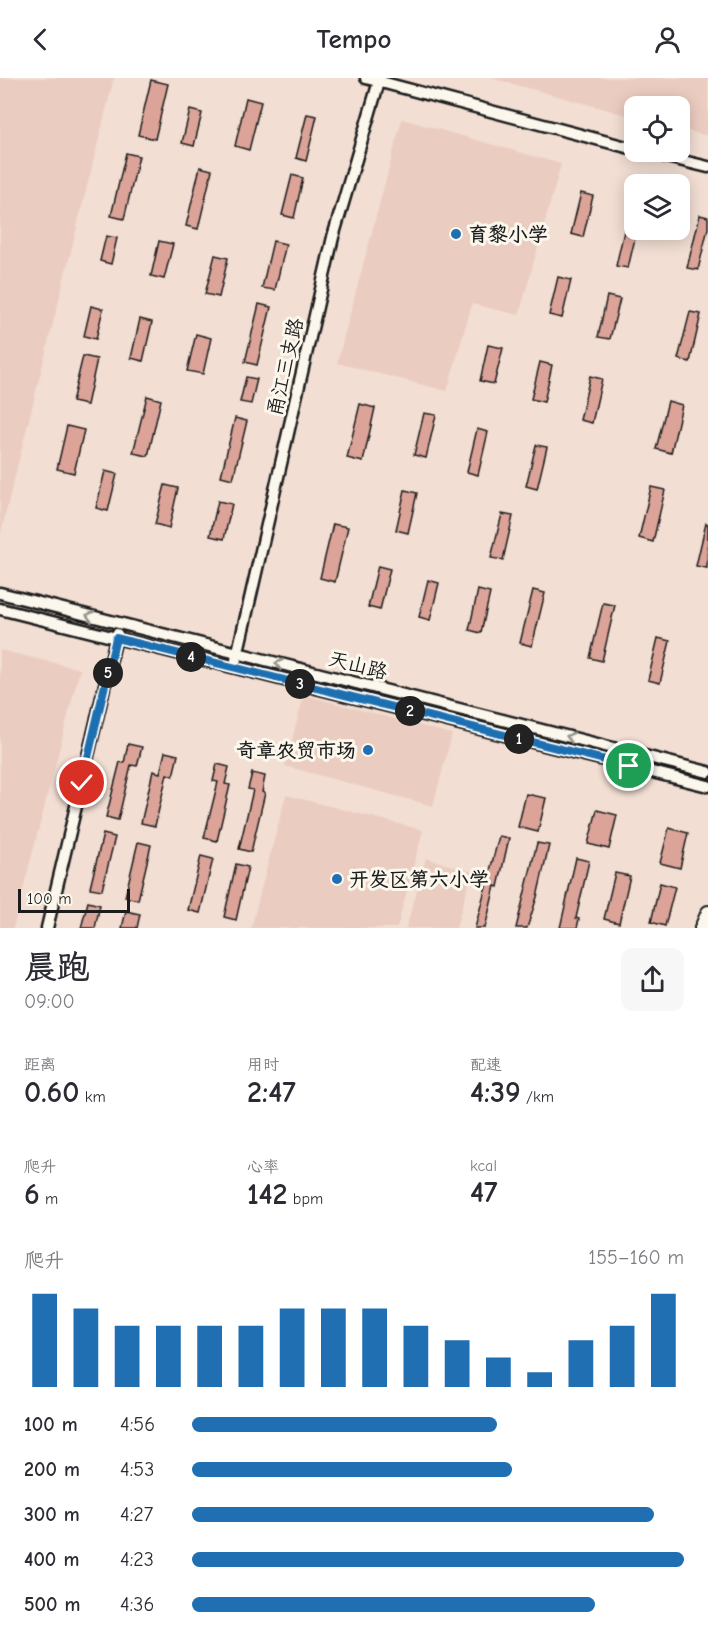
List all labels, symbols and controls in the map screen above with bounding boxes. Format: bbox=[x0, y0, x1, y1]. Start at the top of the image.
icon: back bbox=[24, 23, 57, 56]
icon: person bbox=[651, 23, 684, 56]
text: Tempo bbox=[317, 24, 391, 55]
map controls bbox=[624, 96, 690, 240]
button: locate bbox=[624, 96, 690, 162]
button: layers bbox=[624, 174, 690, 240]
place label: 育黎小学 bbox=[468, 223, 548, 246]
marker: 育黎小学 bbox=[449, 227, 463, 241]
street label: 甬江三支路 bbox=[263, 315, 308, 418]
one-way arrow bbox=[85, 611, 95, 624]
pin: 4 bbox=[176, 642, 206, 672]
street label: 天山路 bbox=[326, 647, 391, 684]
text: 4 bbox=[187, 648, 195, 666]
pin: 5 bbox=[93, 658, 123, 688]
one-way arrow bbox=[274, 658, 284, 671]
text: 5 bbox=[104, 664, 112, 682]
pin: 3 bbox=[285, 669, 315, 699]
text: 3 bbox=[296, 675, 304, 693]
pin: 2 bbox=[395, 696, 425, 726]
text: 2 bbox=[406, 702, 414, 720]
pin: 1 bbox=[504, 724, 534, 754]
text: 1 bbox=[516, 730, 522, 748]
one-way arrow bbox=[565, 732, 576, 744]
place label: 奇章农贸市场 bbox=[236, 739, 356, 762]
pin bbox=[603, 740, 654, 791]
marker: 奇章农贸市场 bbox=[361, 743, 375, 757]
icon: arrive bbox=[612, 749, 645, 782]
pin bbox=[56, 757, 107, 808]
icon: check bbox=[65, 766, 98, 799]
place label: 开发区第六小学 bbox=[349, 868, 489, 891]
marker: 开发区第六小学 bbox=[330, 872, 344, 886]
scale bar bbox=[18, 886, 130, 914]
text: 100 m bbox=[27, 890, 71, 908]
text: 晨跑 bbox=[24, 948, 90, 986]
button: share bbox=[621, 948, 684, 1011]
text: 09:00 bbox=[24, 990, 75, 1013]
text: 距离 bbox=[24, 1056, 56, 1074]
text: 用时 bbox=[247, 1056, 279, 1074]
text: 配速 bbox=[470, 1056, 502, 1074]
text: 0.60 bbox=[24, 1075, 79, 1110]
text: 2:47 bbox=[247, 1075, 296, 1110]
text: 4:39 bbox=[470, 1075, 521, 1110]
text: km bbox=[79, 1088, 106, 1106]
text: /km bbox=[521, 1088, 554, 1106]
text: kcal bbox=[470, 1157, 497, 1175]
text: 爬升 bbox=[24, 1158, 56, 1176]
text: 心率 bbox=[247, 1158, 279, 1176]
text: 47 bbox=[470, 1175, 498, 1210]
text: 6 bbox=[24, 1177, 40, 1212]
text: 142 bbox=[247, 1177, 288, 1212]
text: m bbox=[40, 1190, 58, 1208]
text: bpm bbox=[288, 1190, 323, 1208]
text: 155–160 m bbox=[588, 1246, 684, 1269]
text: 爬升 bbox=[24, 1249, 64, 1272]
text: 100 m bbox=[24, 1413, 78, 1436]
text: 4:56 bbox=[120, 1413, 155, 1436]
text: 200 m bbox=[24, 1458, 80, 1481]
text: 4:53 bbox=[120, 1458, 154, 1481]
text: 300 m bbox=[24, 1503, 80, 1526]
text: 4:27 bbox=[120, 1503, 153, 1526]
text: 400 m bbox=[24, 1548, 79, 1571]
text: 4:23 bbox=[120, 1548, 154, 1571]
text: 500 m bbox=[24, 1593, 81, 1616]
text: 4:36 bbox=[120, 1593, 154, 1616]

